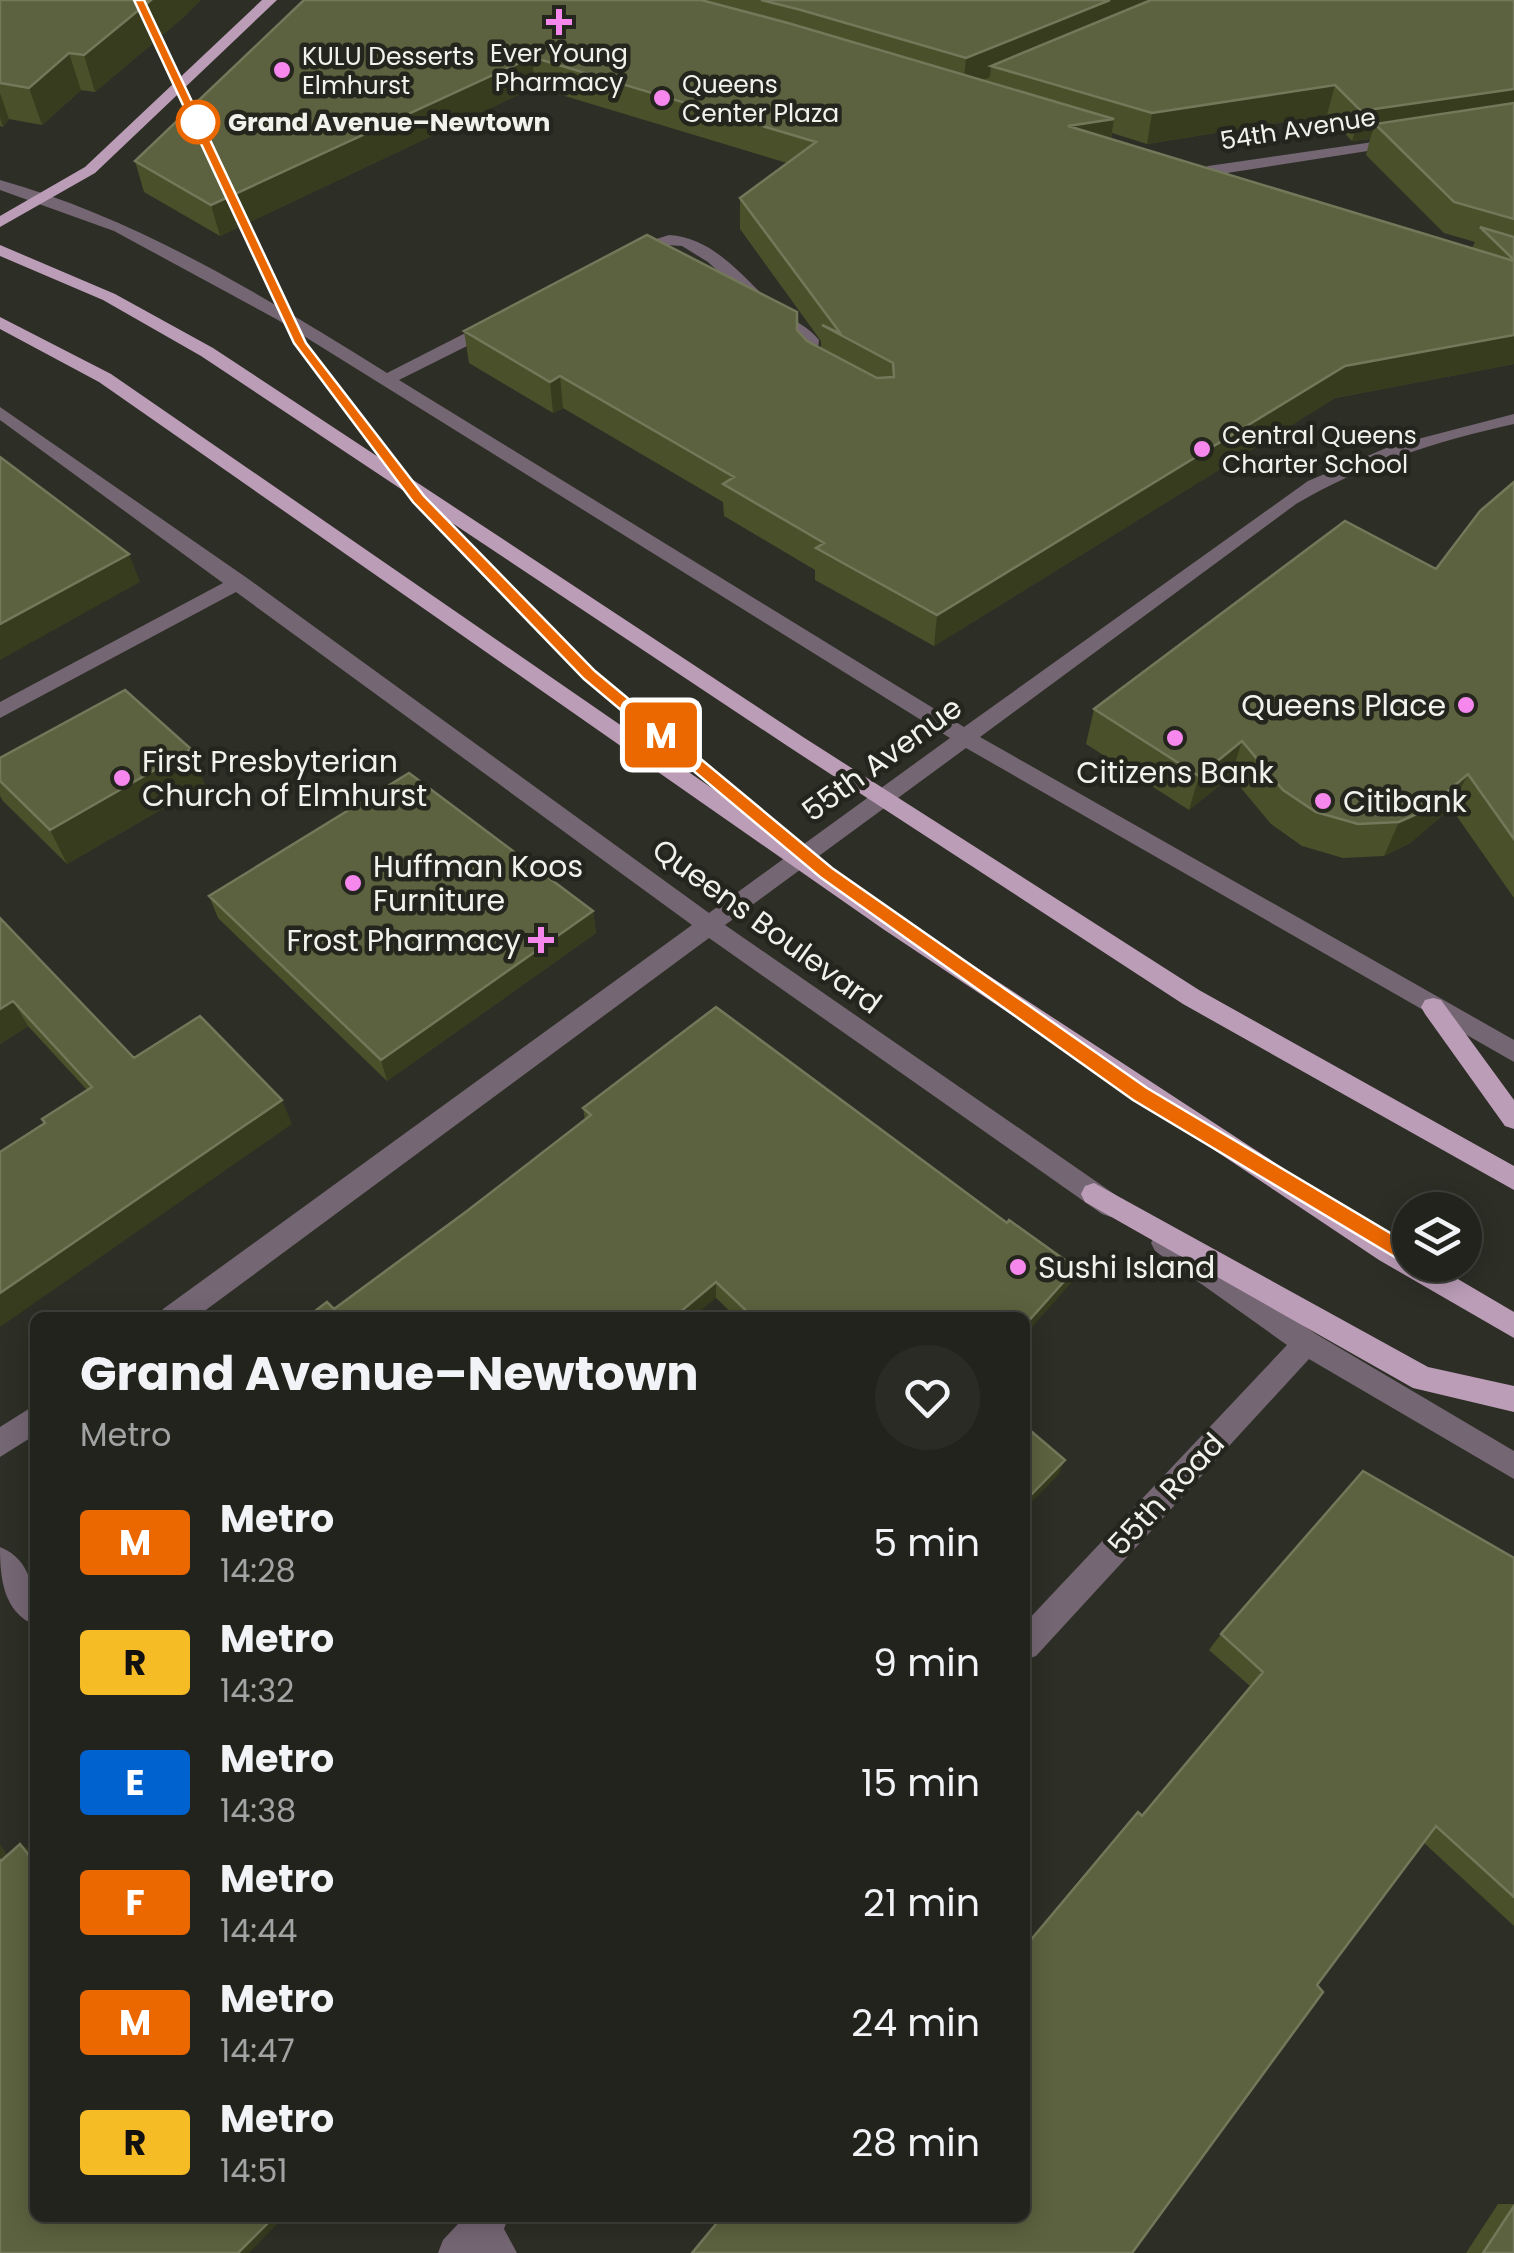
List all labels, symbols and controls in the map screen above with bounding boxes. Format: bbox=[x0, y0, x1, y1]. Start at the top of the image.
marker: Ever Young Pharmacy bbox=[548, 11, 570, 33]
place label: Ever Young Pharmacy bbox=[490, 36, 628, 100]
place label: KULU Desserts Elmhurst bbox=[302, 39, 474, 103]
marker: KULU Desserts Elmhurst bbox=[271, 59, 293, 81]
place label: Queens Center Plaza bbox=[682, 67, 839, 131]
marker: Queens Center Plaza bbox=[651, 87, 673, 109]
street label: 54th Avenue bbox=[1218, 99, 1378, 159]
marker: Grand Avenue–Newtown bbox=[177, 101, 219, 143]
place label: Grand Avenue–Newtown bbox=[228, 105, 550, 140]
place label: Central Queens Charter School bbox=[1222, 418, 1417, 482]
marker: Central Queens Charter School bbox=[1191, 438, 1213, 460]
place label: Queens Place bbox=[1241, 684, 1446, 727]
street label: 55th Avenue bbox=[793, 686, 971, 832]
marker: Queens Place bbox=[1455, 694, 1477, 716]
line badge: M bbox=[628, 702, 694, 768]
text: M bbox=[645, 711, 677, 760]
marker: Citizens Bank bbox=[1164, 727, 1186, 749]
place label: First Presbyterian Church of Elmhurst bbox=[142, 740, 427, 817]
place label: Citizens Bank bbox=[1076, 751, 1274, 794]
marker: First Presbyterian Church of Elmhurst bbox=[111, 767, 133, 789]
place label: Citibank bbox=[1343, 780, 1468, 823]
marker: Citibank bbox=[1312, 790, 1334, 812]
street label: Queens Boulevard bbox=[643, 828, 891, 1024]
place label: Huffman Koos Furniture bbox=[373, 845, 583, 922]
marker: Huffman Koos Furniture bbox=[342, 872, 364, 894]
place label: Frost Pharmacy bbox=[287, 919, 521, 962]
marker: Frost Pharmacy bbox=[530, 929, 552, 951]
map controls bbox=[1392, 1192, 1482, 1282]
button: layers bbox=[1392, 1192, 1482, 1282]
place label: Sushi Island bbox=[1038, 1246, 1215, 1289]
marker: Sushi Island bbox=[1007, 1256, 1029, 1278]
text: Grand Avenue–Newtown bbox=[80, 1340, 699, 1407]
button: heart bbox=[875, 1345, 980, 1450]
text: Metro bbox=[80, 1412, 171, 1457]
street label: 55th Road bbox=[1098, 1423, 1234, 1565]
text: Metro bbox=[220, 1492, 334, 1545]
text: 5 min bbox=[873, 1516, 980, 1569]
text: M bbox=[119, 1518, 151, 1567]
text: 14:28 bbox=[220, 1548, 296, 1593]
text: Metro bbox=[220, 1612, 334, 1665]
text: 9 min bbox=[873, 1636, 980, 1689]
text: R bbox=[124, 1638, 146, 1687]
text: 14:32 bbox=[220, 1668, 294, 1713]
text: Metro bbox=[220, 1732, 334, 1785]
text: 15 min bbox=[861, 1756, 980, 1809]
text: E bbox=[126, 1758, 144, 1807]
text: 14:38 bbox=[220, 1788, 296, 1833]
text: Metro bbox=[220, 1852, 334, 1905]
text: 21 min bbox=[863, 1876, 980, 1929]
text: F bbox=[125, 1878, 145, 1927]
text: 14:44 bbox=[220, 1908, 297, 1953]
text: Metro bbox=[220, 1972, 334, 2025]
text: 24 min bbox=[851, 1996, 980, 2049]
text: M bbox=[119, 1998, 151, 2047]
text: 14:47 bbox=[220, 2028, 295, 2073]
text: Metro bbox=[220, 2092, 334, 2145]
text: 28 min bbox=[851, 2116, 980, 2169]
text: R bbox=[124, 2118, 146, 2167]
text: 14:51 bbox=[220, 2148, 288, 2193]

